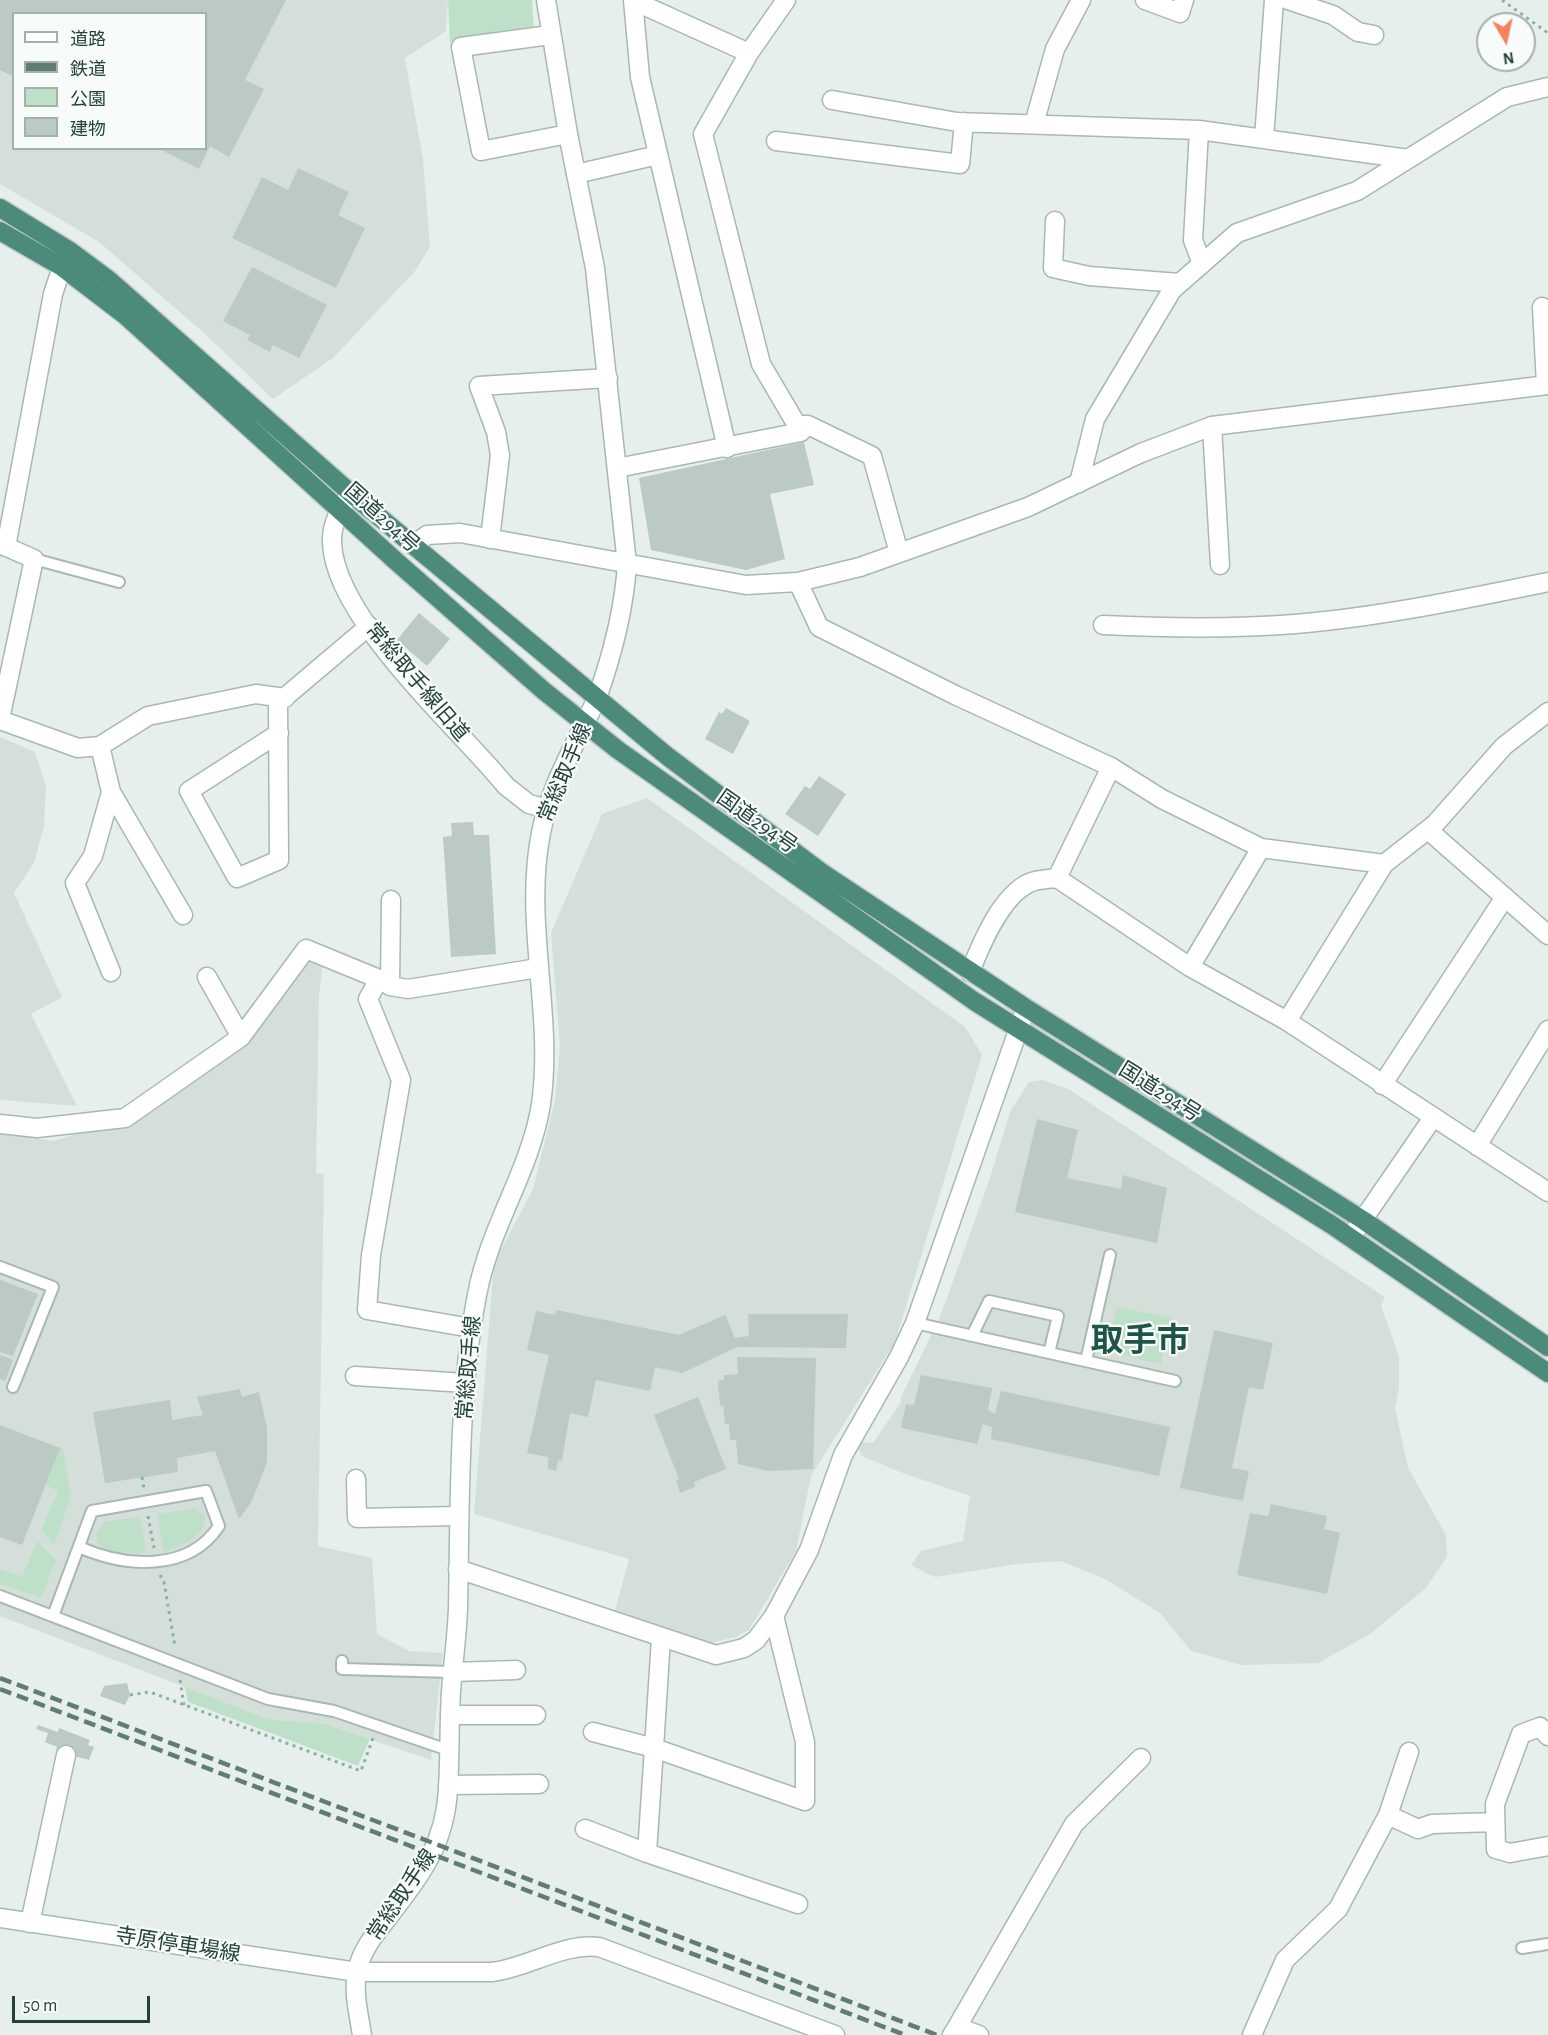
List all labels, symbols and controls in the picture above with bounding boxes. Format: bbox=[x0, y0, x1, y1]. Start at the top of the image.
legend bbox=[12, 12, 207, 150]
north arrow bbox=[1476, 12, 1536, 72]
text: 道路 bbox=[70, 31, 106, 49]
text: N bbox=[1502, 49, 1515, 67]
text: 鉄道 bbox=[70, 61, 106, 79]
text: 公園 bbox=[70, 91, 106, 109]
text: 建物 bbox=[70, 121, 106, 139]
street label: 国道294号 bbox=[339, 478, 425, 558]
street label: 常総取手線旧道 bbox=[360, 618, 474, 746]
street label: 常総取手線 bbox=[533, 720, 597, 826]
street label: 国道294号 bbox=[712, 785, 802, 859]
street label: 国道294号 bbox=[1114, 1057, 1206, 1127]
street label: 常総取手線 bbox=[452, 1315, 486, 1421]
district label: 取手市 bbox=[1091, 1321, 1189, 1361]
street label: 常総取手線 bbox=[362, 1844, 442, 1946]
street label: 寺原停車場線 bbox=[114, 1923, 242, 1967]
scale bar bbox=[15, 1984, 153, 2022]
text: 50 m bbox=[23, 1997, 57, 2015]

